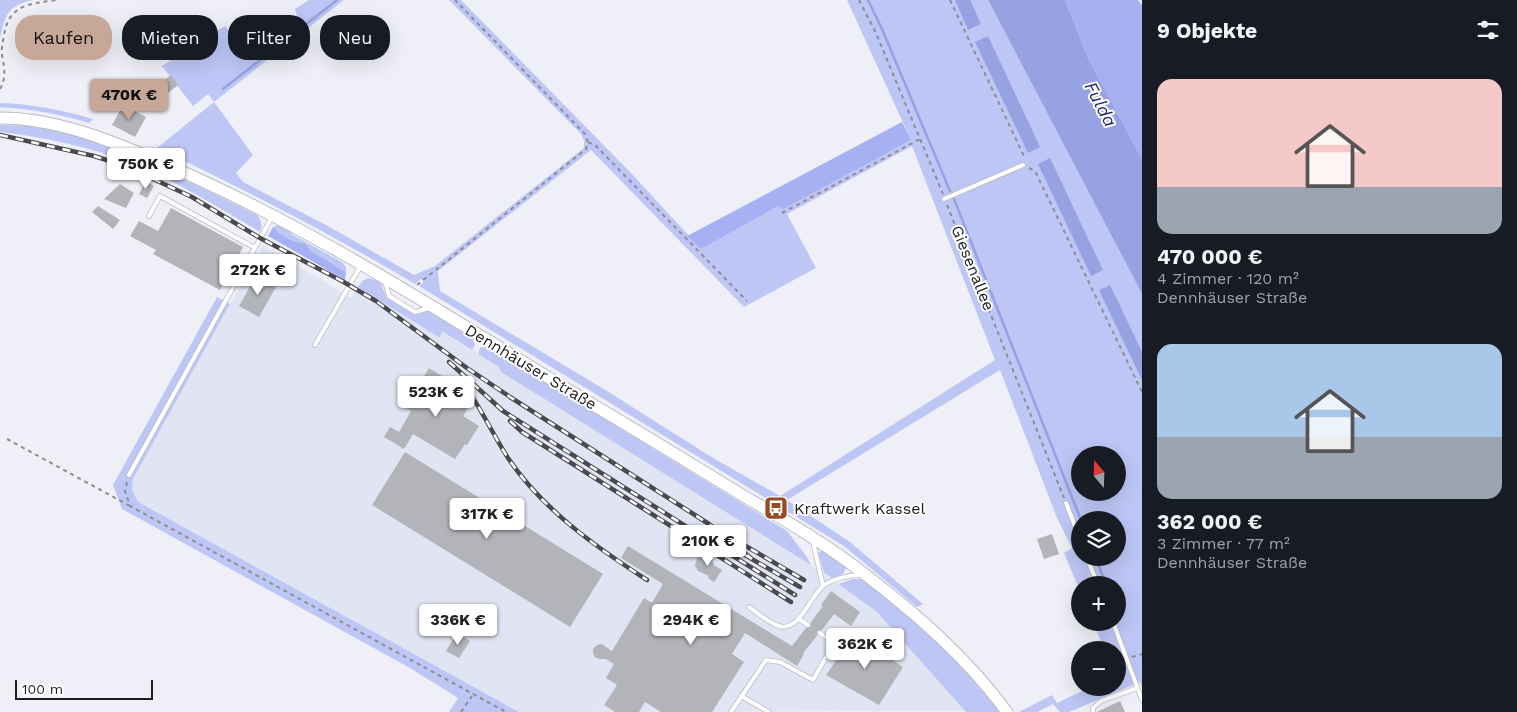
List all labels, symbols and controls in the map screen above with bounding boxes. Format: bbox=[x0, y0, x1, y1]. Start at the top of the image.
chip: Kaufen bbox=[15, 15, 112, 60]
chip: Mieten bbox=[122, 15, 218, 60]
chip: Filter bbox=[228, 15, 310, 60]
chip: Neu bbox=[320, 15, 390, 60]
icon: filters bbox=[1474, 16, 1502, 44]
text: 9 Objekte bbox=[1157, 18, 1257, 43]
pin: 470K € bbox=[88, 78, 170, 121]
water label: Fulda bbox=[1080, 78, 1122, 130]
text: 470K € bbox=[101, 85, 157, 104]
icon: home bbox=[1285, 111, 1375, 201]
pin: 750K € bbox=[105, 148, 187, 190]
text: 750K € bbox=[118, 154, 174, 173]
street label: Giesenallee bbox=[947, 223, 999, 313]
text: 470 000 € bbox=[1157, 244, 1263, 269]
pin: 272K € bbox=[217, 254, 299, 296]
text: 272K € bbox=[230, 260, 286, 279]
text: 4 Zimmer · 120 m² bbox=[1157, 269, 1299, 288]
text: Dennhäuser Straße bbox=[1157, 288, 1307, 307]
street label: Dennhäuser Straße bbox=[462, 320, 600, 414]
pin: 523K € bbox=[395, 376, 477, 418]
icon: home bbox=[1285, 376, 1375, 466]
text: 523K € bbox=[408, 382, 464, 401]
north arrow bbox=[1071, 446, 1126, 501]
map controls bbox=[1071, 446, 1126, 696]
bus stop icon: Kraftwerk Kassel bbox=[763, 495, 789, 521]
pin: 317K € bbox=[446, 498, 528, 540]
place label: Kraftwerk Kassel bbox=[794, 499, 925, 518]
text: 317K € bbox=[461, 504, 513, 523]
text: 362 000 € bbox=[1157, 509, 1262, 534]
button: layers bbox=[1071, 511, 1126, 566]
pin: 210K € bbox=[667, 524, 749, 567]
text: 210K € bbox=[681, 531, 735, 550]
text: 3 Zimmer · 77 m² bbox=[1157, 534, 1290, 553]
text: Dennhäuser Straße bbox=[1157, 553, 1307, 572]
button: + bbox=[1071, 576, 1126, 631]
pin: 336K € bbox=[417, 604, 499, 646]
pin: 294K € bbox=[650, 604, 732, 646]
text: 336K € bbox=[430, 610, 486, 629]
text: 294K € bbox=[663, 610, 719, 629]
pin: 362K € bbox=[824, 628, 906, 670]
text: 362K € bbox=[837, 634, 893, 653]
button: − bbox=[1071, 641, 1126, 696]
scale bar bbox=[15, 677, 152, 700]
text: 100 m bbox=[22, 681, 63, 697]

